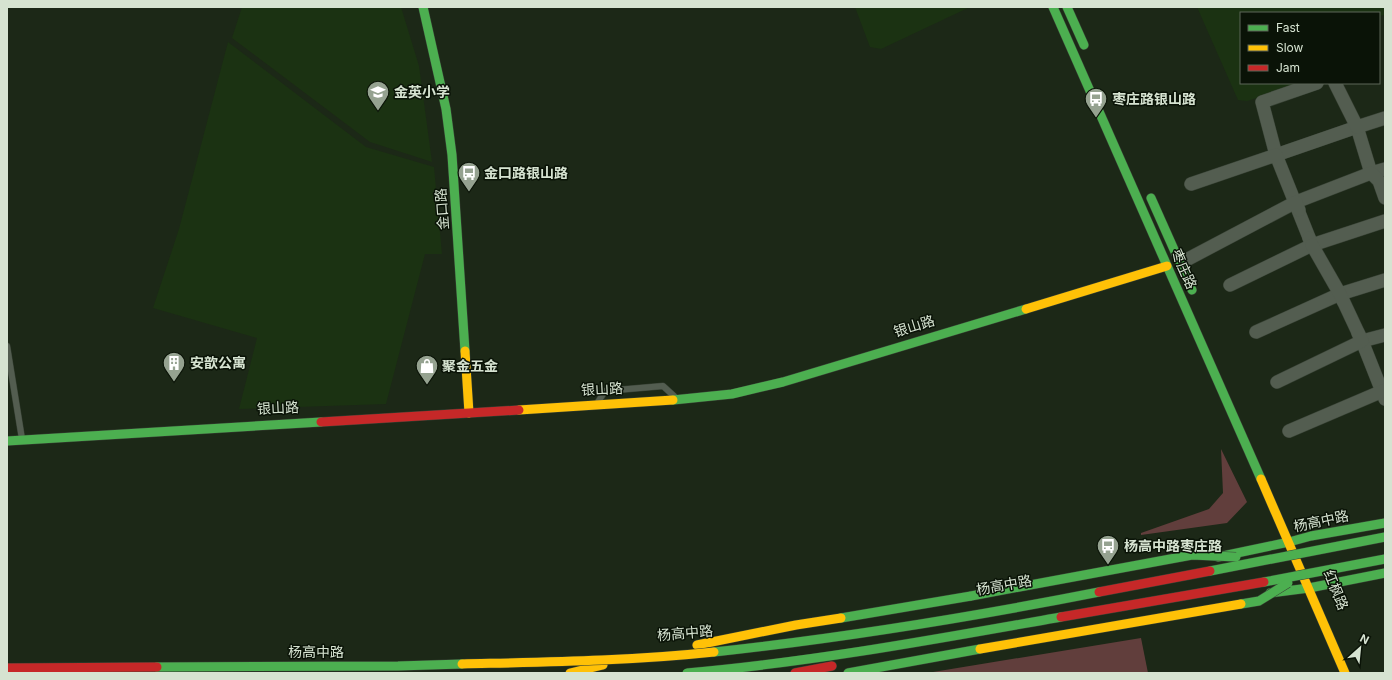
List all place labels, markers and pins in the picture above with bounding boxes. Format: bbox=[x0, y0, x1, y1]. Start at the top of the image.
school or university icon: 金英小学 bbox=[365, 79, 391, 112]
place label: 金英小学 bbox=[394, 83, 450, 100]
bus stop icon: 枣庄路银山路 bbox=[1083, 86, 1109, 119]
place label: 枣庄路银山路 bbox=[1112, 90, 1196, 107]
bus stop icon: 金口路银山路 bbox=[456, 160, 482, 193]
place label: 金口路银山路 bbox=[484, 164, 568, 181]
building icon: 安歆公寓 bbox=[161, 350, 187, 383]
shop icon: 聚金五金 bbox=[414, 353, 440, 386]
place label: 安歆公寓 bbox=[190, 354, 246, 371]
place label: 聚金五金 bbox=[442, 357, 498, 374]
bus stop icon: 杨高中路枣庄路 bbox=[1095, 533, 1121, 566]
place label: 杨高中路枣庄路 bbox=[1124, 537, 1222, 554]

